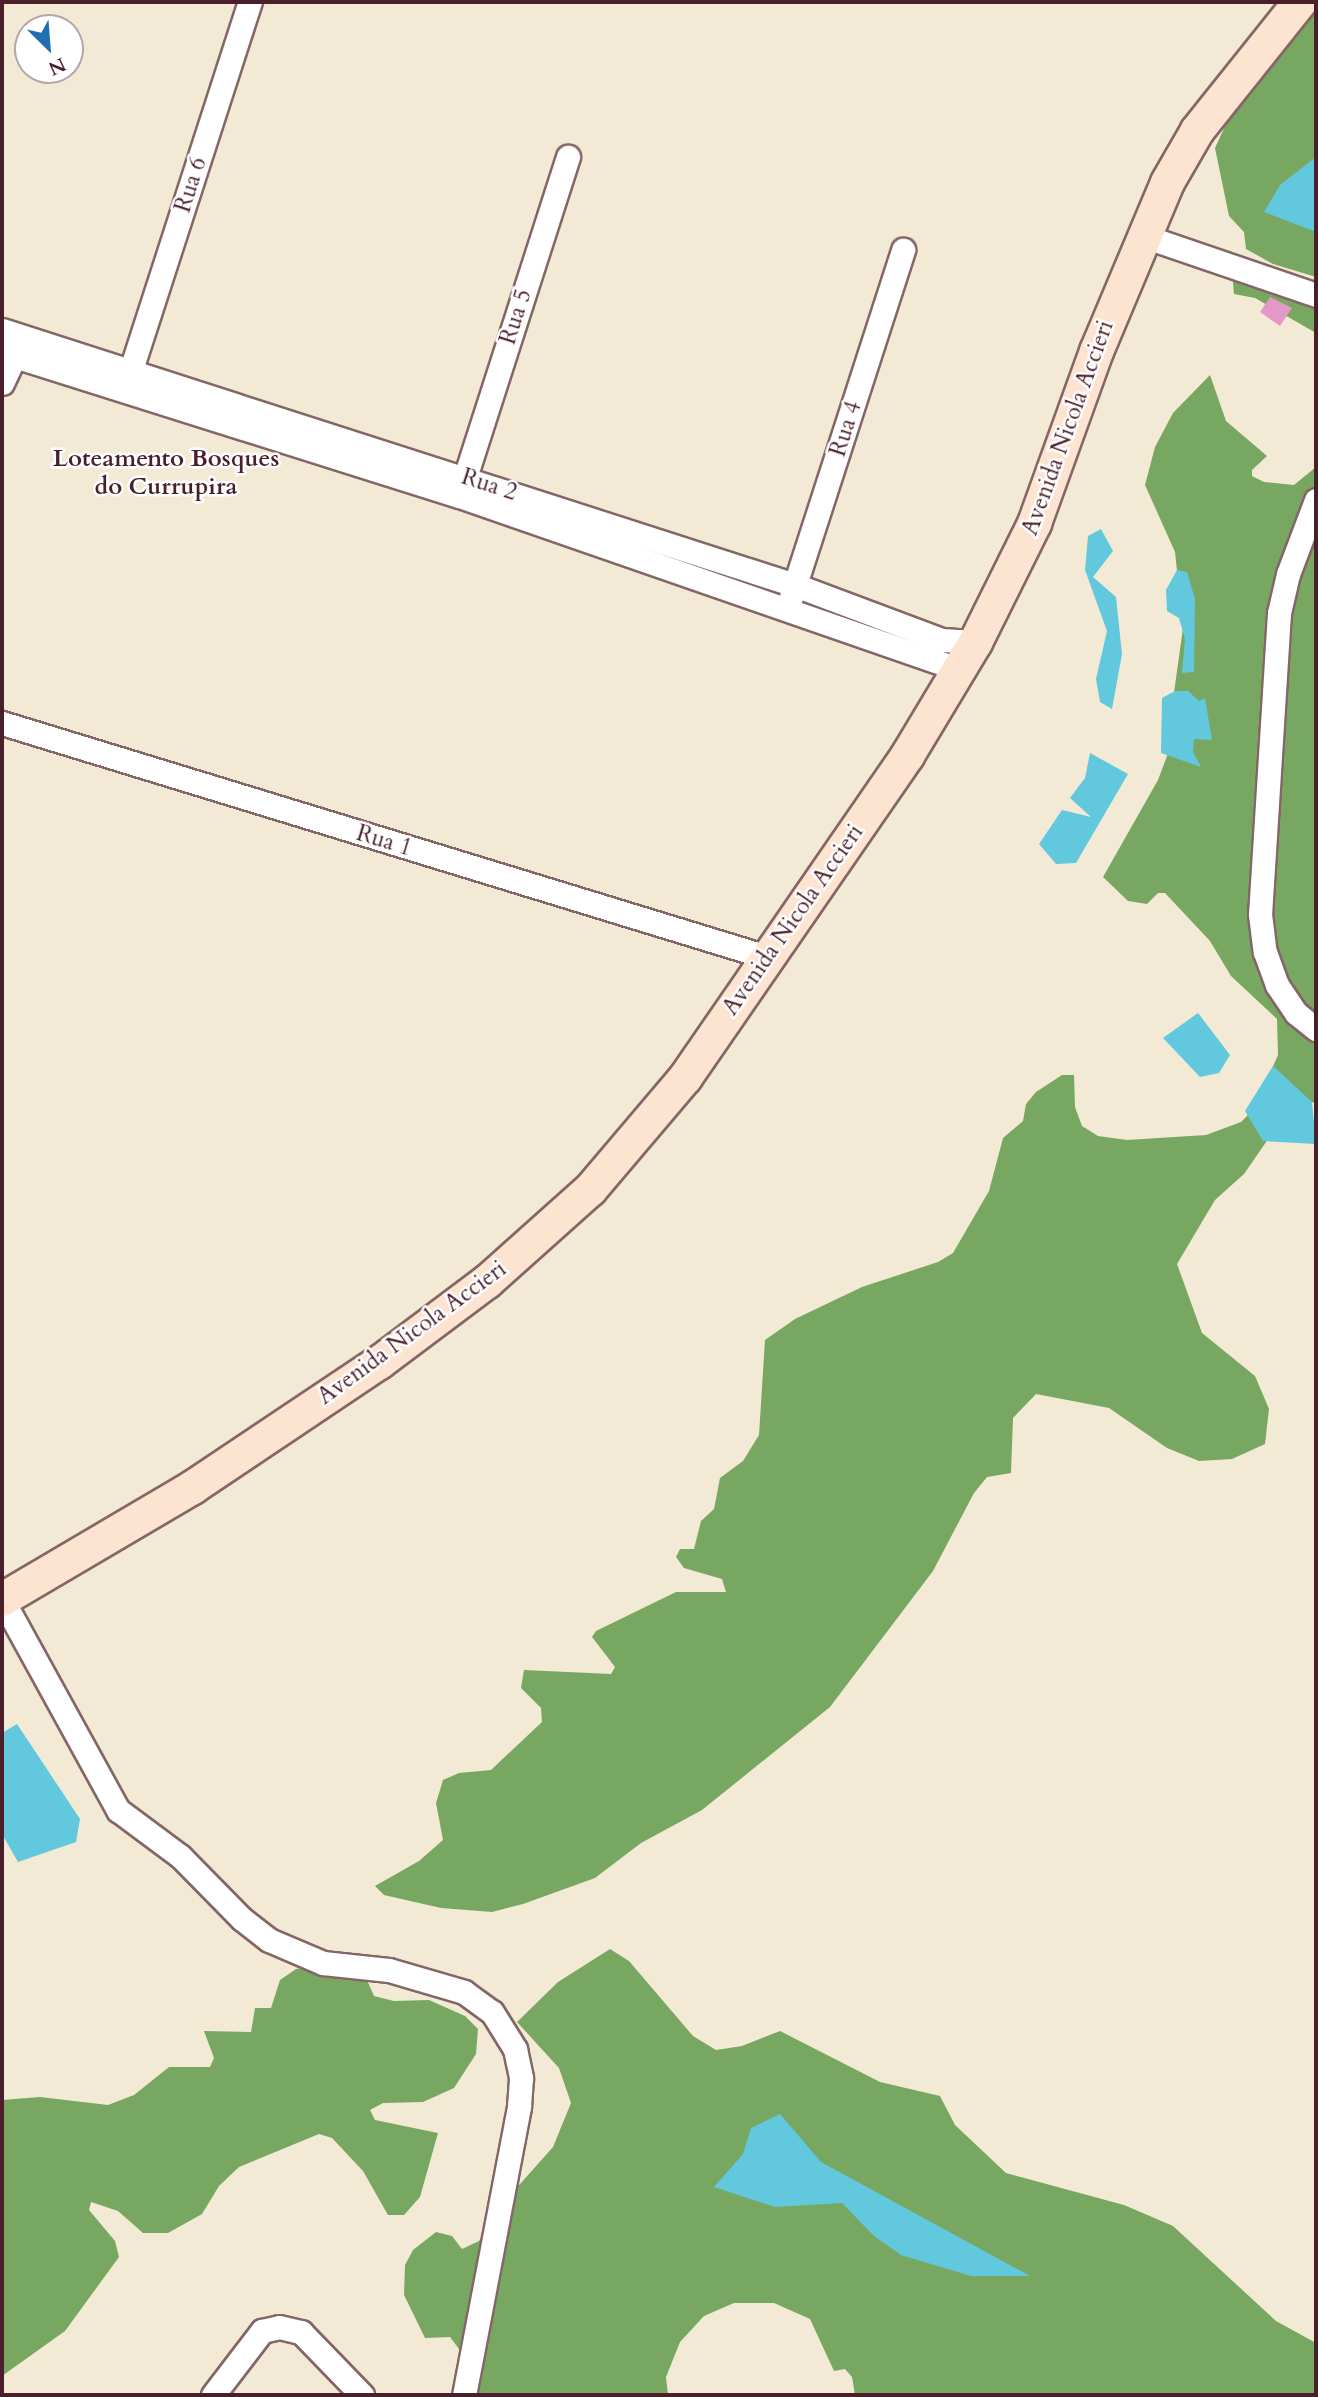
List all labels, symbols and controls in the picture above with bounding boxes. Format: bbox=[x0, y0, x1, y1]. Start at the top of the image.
north arrow bbox=[14, 14, 84, 84]
text: N bbox=[44, 51, 70, 81]
street label: Rua 6 bbox=[169, 154, 213, 216]
street label: Rua 5 bbox=[494, 286, 538, 348]
street label: Avenida Nicola Accieri bbox=[1016, 317, 1120, 539]
street label: Rua 4 bbox=[824, 398, 868, 460]
district label: Loteamento Bosques do Currupira bbox=[53, 445, 279, 501]
street label: Rua 2 bbox=[458, 463, 520, 507]
street label: Avenida Nicola Accieri bbox=[717, 819, 869, 1021]
street label: Rua 1 bbox=[353, 820, 415, 862]
street label: Avenida Nicola Accieri bbox=[312, 1255, 512, 1411]

